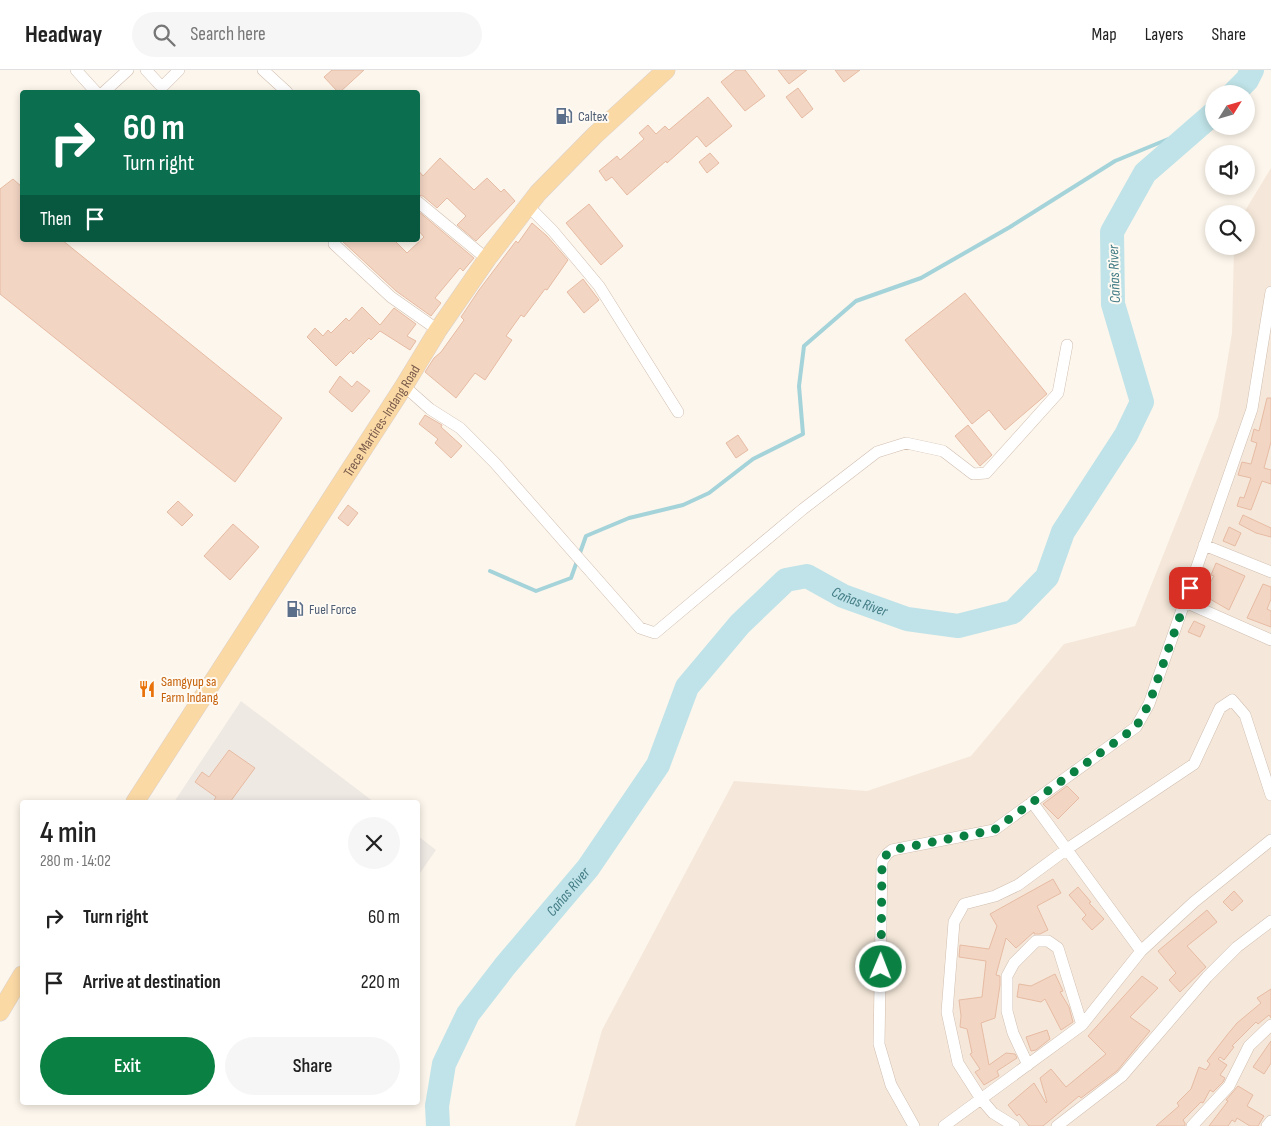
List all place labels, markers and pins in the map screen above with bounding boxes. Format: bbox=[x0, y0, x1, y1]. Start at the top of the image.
fuel station icon: Caltex bbox=[554, 106, 574, 126]
place label: Caltex bbox=[578, 108, 608, 125]
pin bbox=[1169, 567, 1211, 609]
fuel station icon: Fuel Force bbox=[285, 599, 305, 619]
place label: Fuel Force bbox=[309, 601, 357, 618]
place label: Samgyup sa Farm Indang bbox=[161, 673, 219, 706]
restaurant icon: Samgyup sa Farm Indang bbox=[137, 679, 157, 699]

